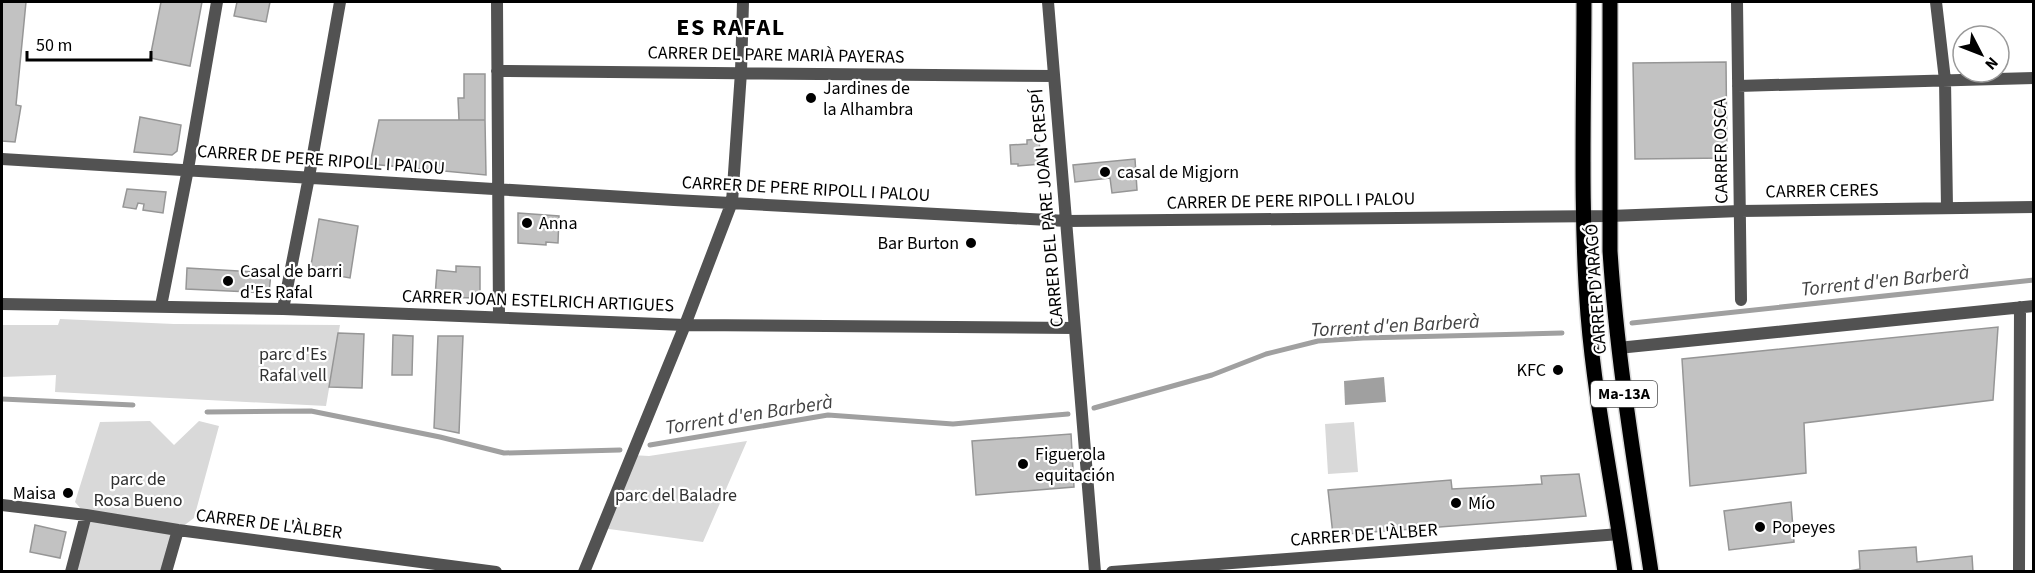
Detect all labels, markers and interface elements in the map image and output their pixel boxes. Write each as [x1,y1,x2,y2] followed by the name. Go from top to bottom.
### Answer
[676,10,786,45] district label: ES RAFAL
[27,24,152,62] scale bar
[1951,24,2011,84] north arrow
[36,33,72,58] text: 50 m
[647,40,905,70] street label: CARRER DEL PARE MARIÀ PAYERAS
[1980,52,2003,75] text: N
[823,76,913,122] place label: Jardines de la Alhambra
[1024,87,1070,328] street label: CARRER DEL PARE JOAN CRESPÍ
[804,91,818,105] marker: Jardines de la Alhambra
[1708,98,1734,204] street label: CARRER OSCA
[196,139,446,181] street label: CARRER DE PERE RIPOLL I PALOU
[1117,160,1239,185] place label: casal de Migjorn
[1098,165,1112,179] marker: casal de Migjorn
[681,170,931,208] street label: CARRER DE PERE RIPOLL I PALOU
[1765,178,1879,204] street label: CARRER CERES
[1167,186,1415,216] street label: CARRER DE PERE RIPOLL I PALOU
[539,211,578,236] place label: Anna
[520,216,534,230] marker: Anna
[1579,223,1613,355] street label: CARRER D'ARAGÓ
[877,231,959,256] place label: Bar Burton
[964,236,978,250] marker: Bar Burton
[1799,258,1971,304] water label: Torrent d'en Barberà
[240,259,342,305] place label: Casal de barri d'Es Rafal
[221,274,235,288] marker: Casal de barri d'Es Rafal
[401,284,675,318] street label: CARRER JOAN ESTELRICH ARTIGUES
[1310,308,1481,344] water label: Torrent d'en Barberà
[259,342,327,388] park label: parc d'Es Rafal vell
[1517,358,1546,383] place label: KFC
[1551,363,1565,377] marker: KFC
[1591,381,1657,407] road number: Ma-13A
[663,388,835,442] water label: Torrent d'en Barberà
[1035,442,1115,488] place label: Figuerola equitación
[1016,457,1030,471] marker: Figuerola equitación
[94,467,182,513] park label: parc de Rosa Bueno
[13,481,56,506] place label: Maisa
[615,483,737,508] park label: parc del Baladre
[61,486,75,500] marker: Maisa
[1468,491,1495,516] place label: Mío
[1449,496,1463,510] marker: Mío
[194,503,344,545] street label: CARRER DE L'ÀLBER
[1772,515,1835,540] place label: Popeyes
[1290,517,1438,553] street label: CARRER DE L'ÀLBER
[1753,520,1767,534] marker: Popeyes

